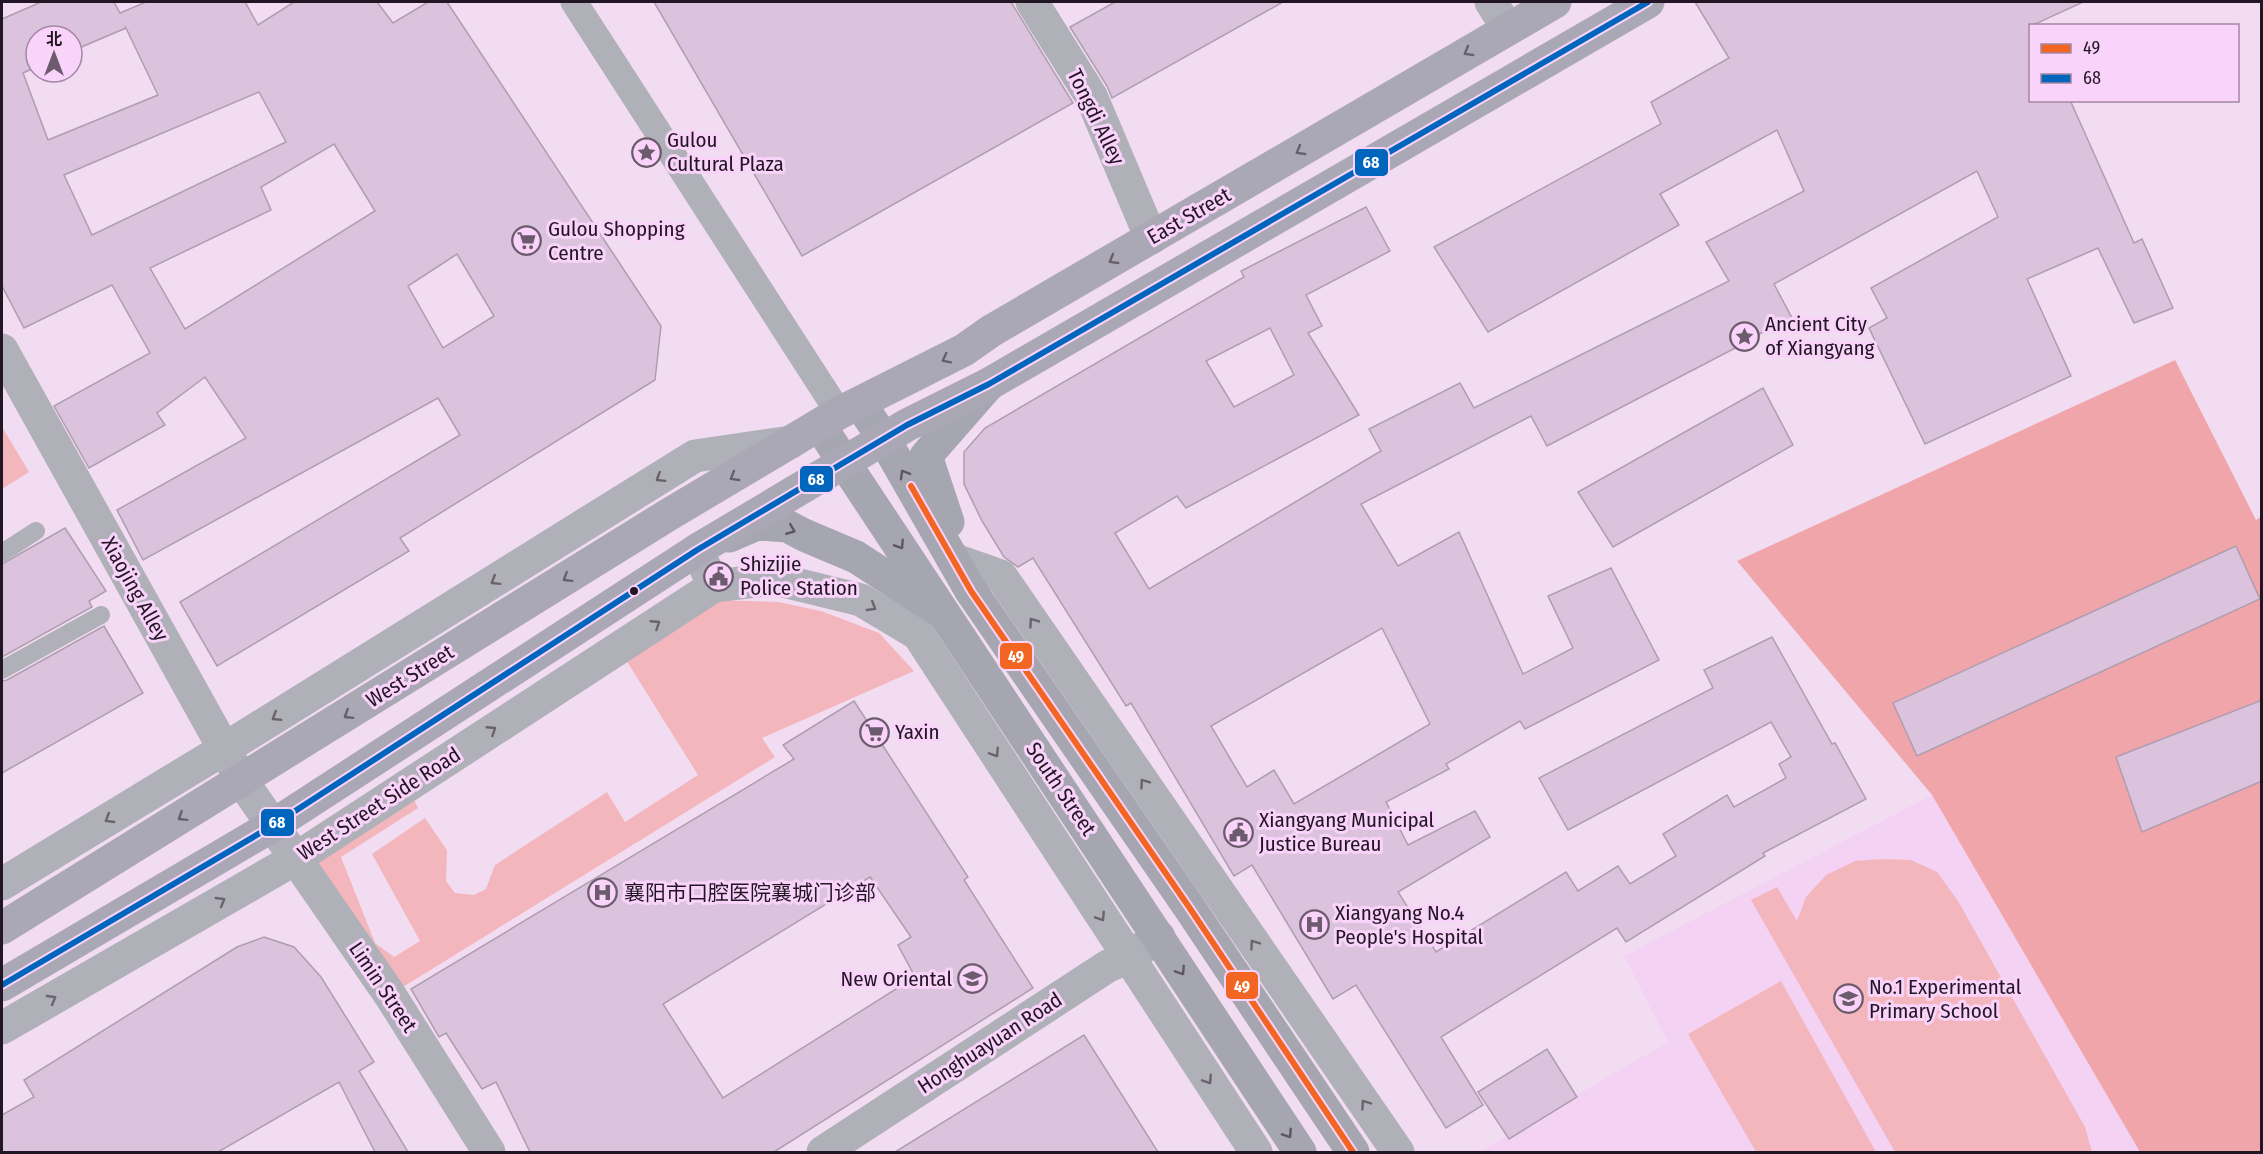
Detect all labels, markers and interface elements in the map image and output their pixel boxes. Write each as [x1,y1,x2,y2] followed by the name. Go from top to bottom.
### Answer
[24,24,84,84] north arrow
[2029,24,2239,102] legend
[46,30,62,49] text: 北
[2083,37,2100,59] text: 49
[1464,45,1474,57] one-way arrow
[1062,65,1131,170] street label: Tongdi Alley
[2083,67,2101,89] text: 68
[667,127,784,177] place label: Gulou Cultural Plaza
[630,136,662,168] place icon: Gulou Cultural Plaza
[1296,143,1306,155] one-way arrow
[1354,148,1389,177] line badge: 68
[1363,153,1380,172] text: 68
[1143,182,1236,250] street label: East Street
[548,216,685,266] place label: Gulou Shopping Centre
[511,225,543,257] supermarket icon: Gulou Shopping Centre
[1109,253,1120,264] one-way arrow
[1765,311,1875,361] place label: Ancient City of Xiangyang
[1728,320,1760,352] place icon: Ancient City of Xiangyang
[941,352,952,364] one-way arrow
[799,465,834,493] line badge: 68
[899,469,911,480] one-way arrow
[656,470,666,482] one-way arrow
[730,470,740,482] one-way arrow
[808,470,825,489] text: 68
[786,522,796,535] one-way arrow
[96,532,175,646] street label: Xiaojing Alley
[893,539,904,550] one-way arrow
[740,551,858,601] place label: Shizijie Police Station
[703,560,735,592] public building icon: Shizijie Police Station
[563,571,573,583] one-way arrow
[491,573,501,585] one-way arrow
[628,585,640,597] unlabelled marker
[866,600,876,611] one-way arrow
[1029,618,1040,629] one-way arrow
[650,619,660,631] one-way arrow
[361,639,459,713] street label: West Street
[999,642,1033,670] line badge: 49
[1008,647,1024,666] text: 49
[344,707,354,719] one-way arrow
[272,710,282,722] one-way arrow
[858,716,890,748] supermarket icon: Yaxin
[895,719,940,745] place label: Yaxin
[485,726,496,737] one-way arrow
[1020,737,1102,841] street label: South Street
[293,742,465,866] street label: West Street Side Road
[988,747,999,758] one-way arrow
[1139,779,1151,789] one-way arrow
[1259,807,1435,857] place label: Xiangyang Municipal Justice Bureau
[260,808,295,837] line badge: 68
[178,810,188,822] one-way arrow
[105,811,115,823] one-way arrow
[269,813,286,832] text: 68
[1222,816,1254,848] public building icon: Xiangyang Municipal Justice Bureau
[587,877,619,909] hospital icon: 襄阳市口腔医院襄城门诊部
[624,880,876,906] place label: 襄阳市口腔医院襄城门诊部
[215,897,225,909] one-way arrow
[1335,900,1483,950] place label: Xiangyang No.4 People's Hospital
[1298,909,1330,941] hospital icon: Xiangyang No.4 People's Hospital
[1094,910,1105,921] one-way arrow
[343,937,423,1037] street label: Limin Street
[1250,939,1261,950] one-way arrow
[957,963,989,995] school or university icon: New Oriental
[1174,964,1185,975] one-way arrow
[841,966,952,992] place label: New Oriental
[1225,971,1259,1000] line badge: 49
[1869,974,2022,1024] place label: No.1 Experimental Primary School
[1234,977,1250,996] text: 49
[1832,983,1864,1015] school or university icon: No.1 Experimental Primary School
[913,987,1067,1099] street label: Honghuayuan Road
[46,995,56,1006] one-way arrow
[1201,1073,1212,1084] one-way arrow
[1361,1100,1372,1111] one-way arrow
[1281,1127,1292,1138] one-way arrow

